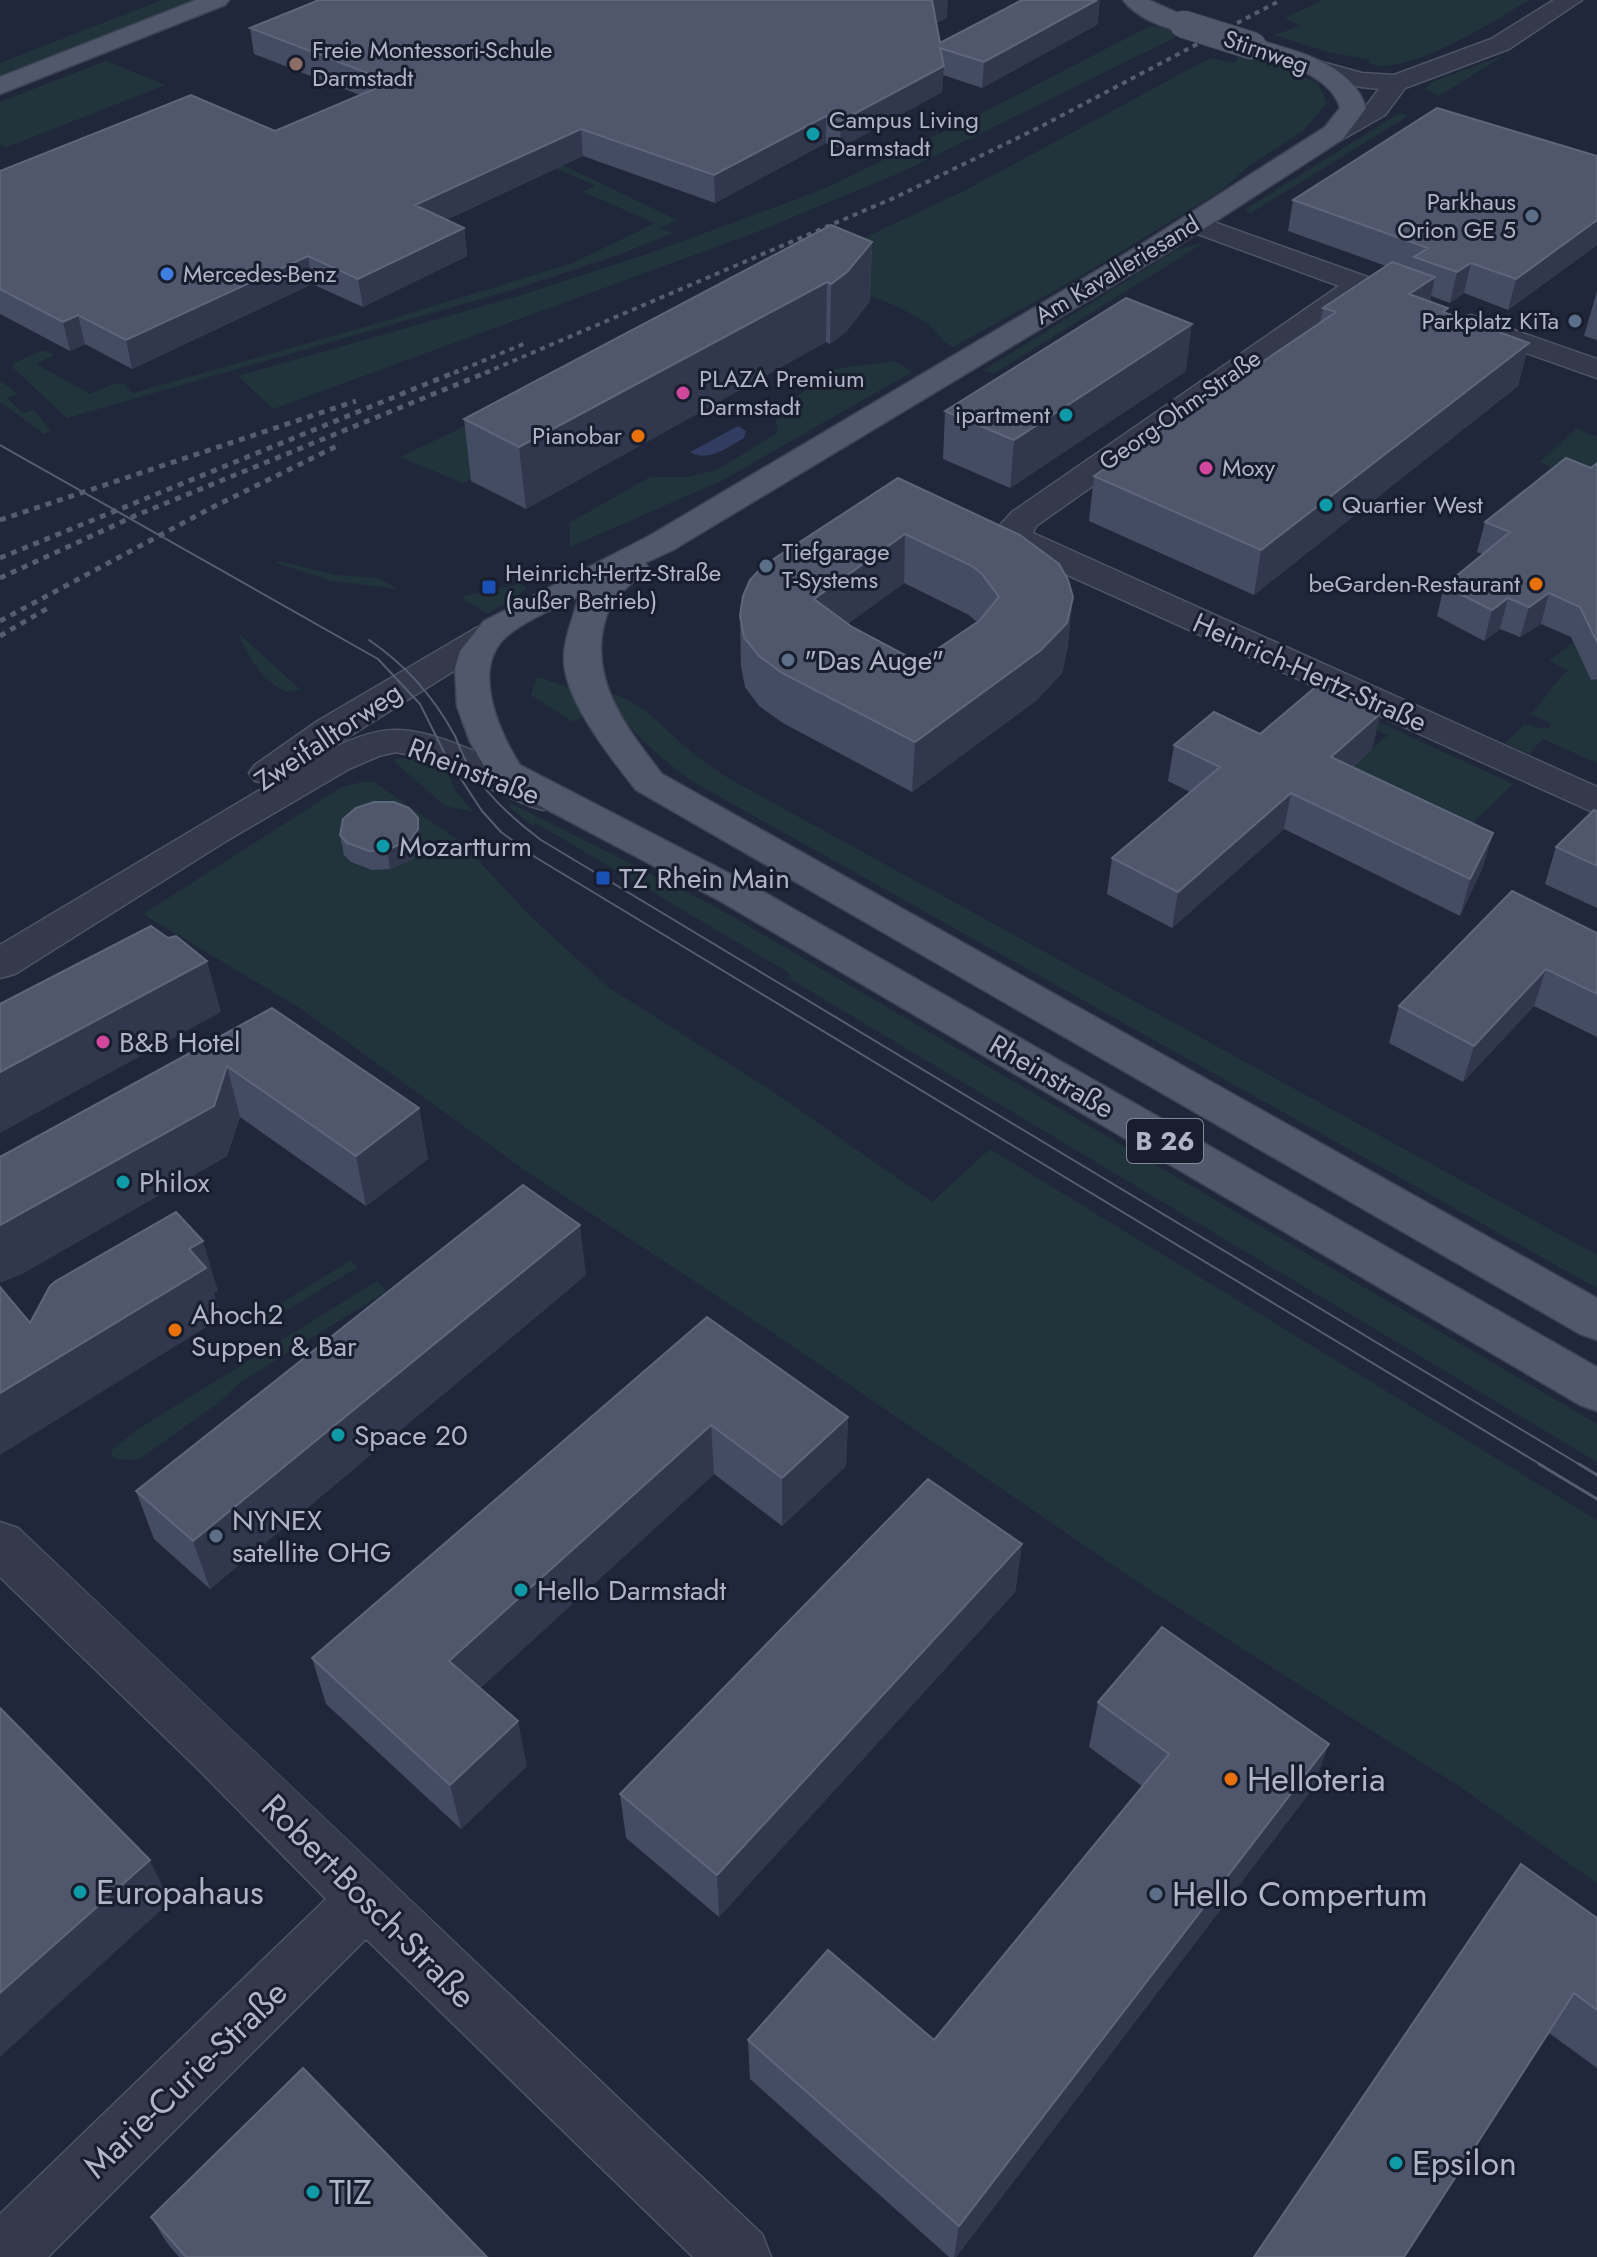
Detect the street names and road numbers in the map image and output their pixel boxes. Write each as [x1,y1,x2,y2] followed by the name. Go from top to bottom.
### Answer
[1219,21,1313,82] street label: Stirnweg
[1028,207,1206,333] street label: Am Kavalleriesand
[1092,341,1268,479] street label: Georg-Ohm-Straße
[1186,602,1433,742] street label: Heinrich-Hertz-Straße
[246,672,410,801] street label: Zweifalltorweg
[402,728,546,815] street label: Rheinstraße
[982,1024,1122,1129] street label: Rheinstraße
[1127,1119,1203,1163] road number: B 26
[250,1783,487,2020] street label: Robert-Bosch-Straße
[72,1969,298,2190] street label: Marie-Curie-Straße

